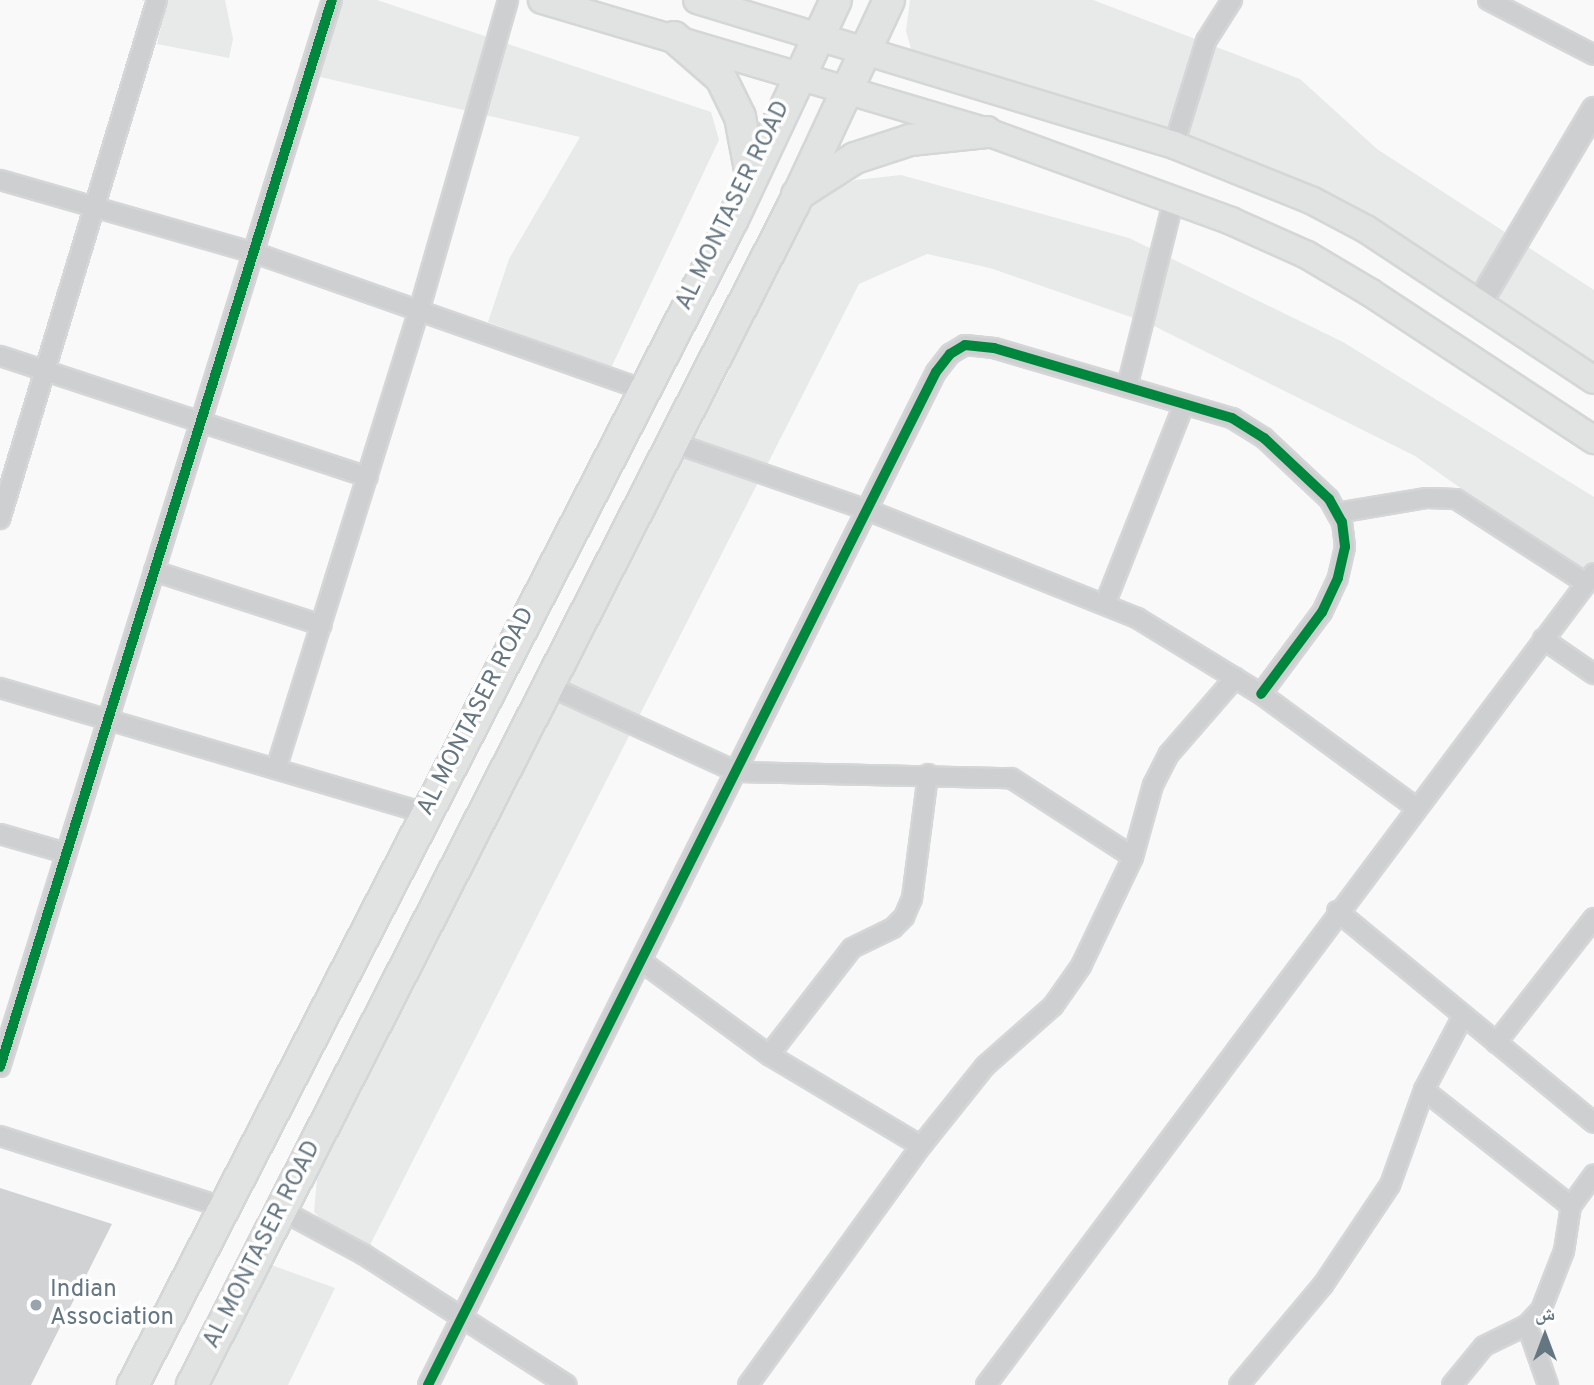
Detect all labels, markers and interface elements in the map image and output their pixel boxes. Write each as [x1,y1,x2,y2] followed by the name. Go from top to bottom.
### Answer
[671,96,797,316] street label: AL MONTASER ROAD
[412,603,542,821] street label: AL MONTASER ROAD
[198,1136,328,1354] street label: AL MONTASER ROAD
[50,1277,174,1333] place label: Indian Association
[28,1297,44,1313] marker: Indian Association
[1510,1301,1580,1371] north arrow
[1535,1303,1555,1327] text: ش

